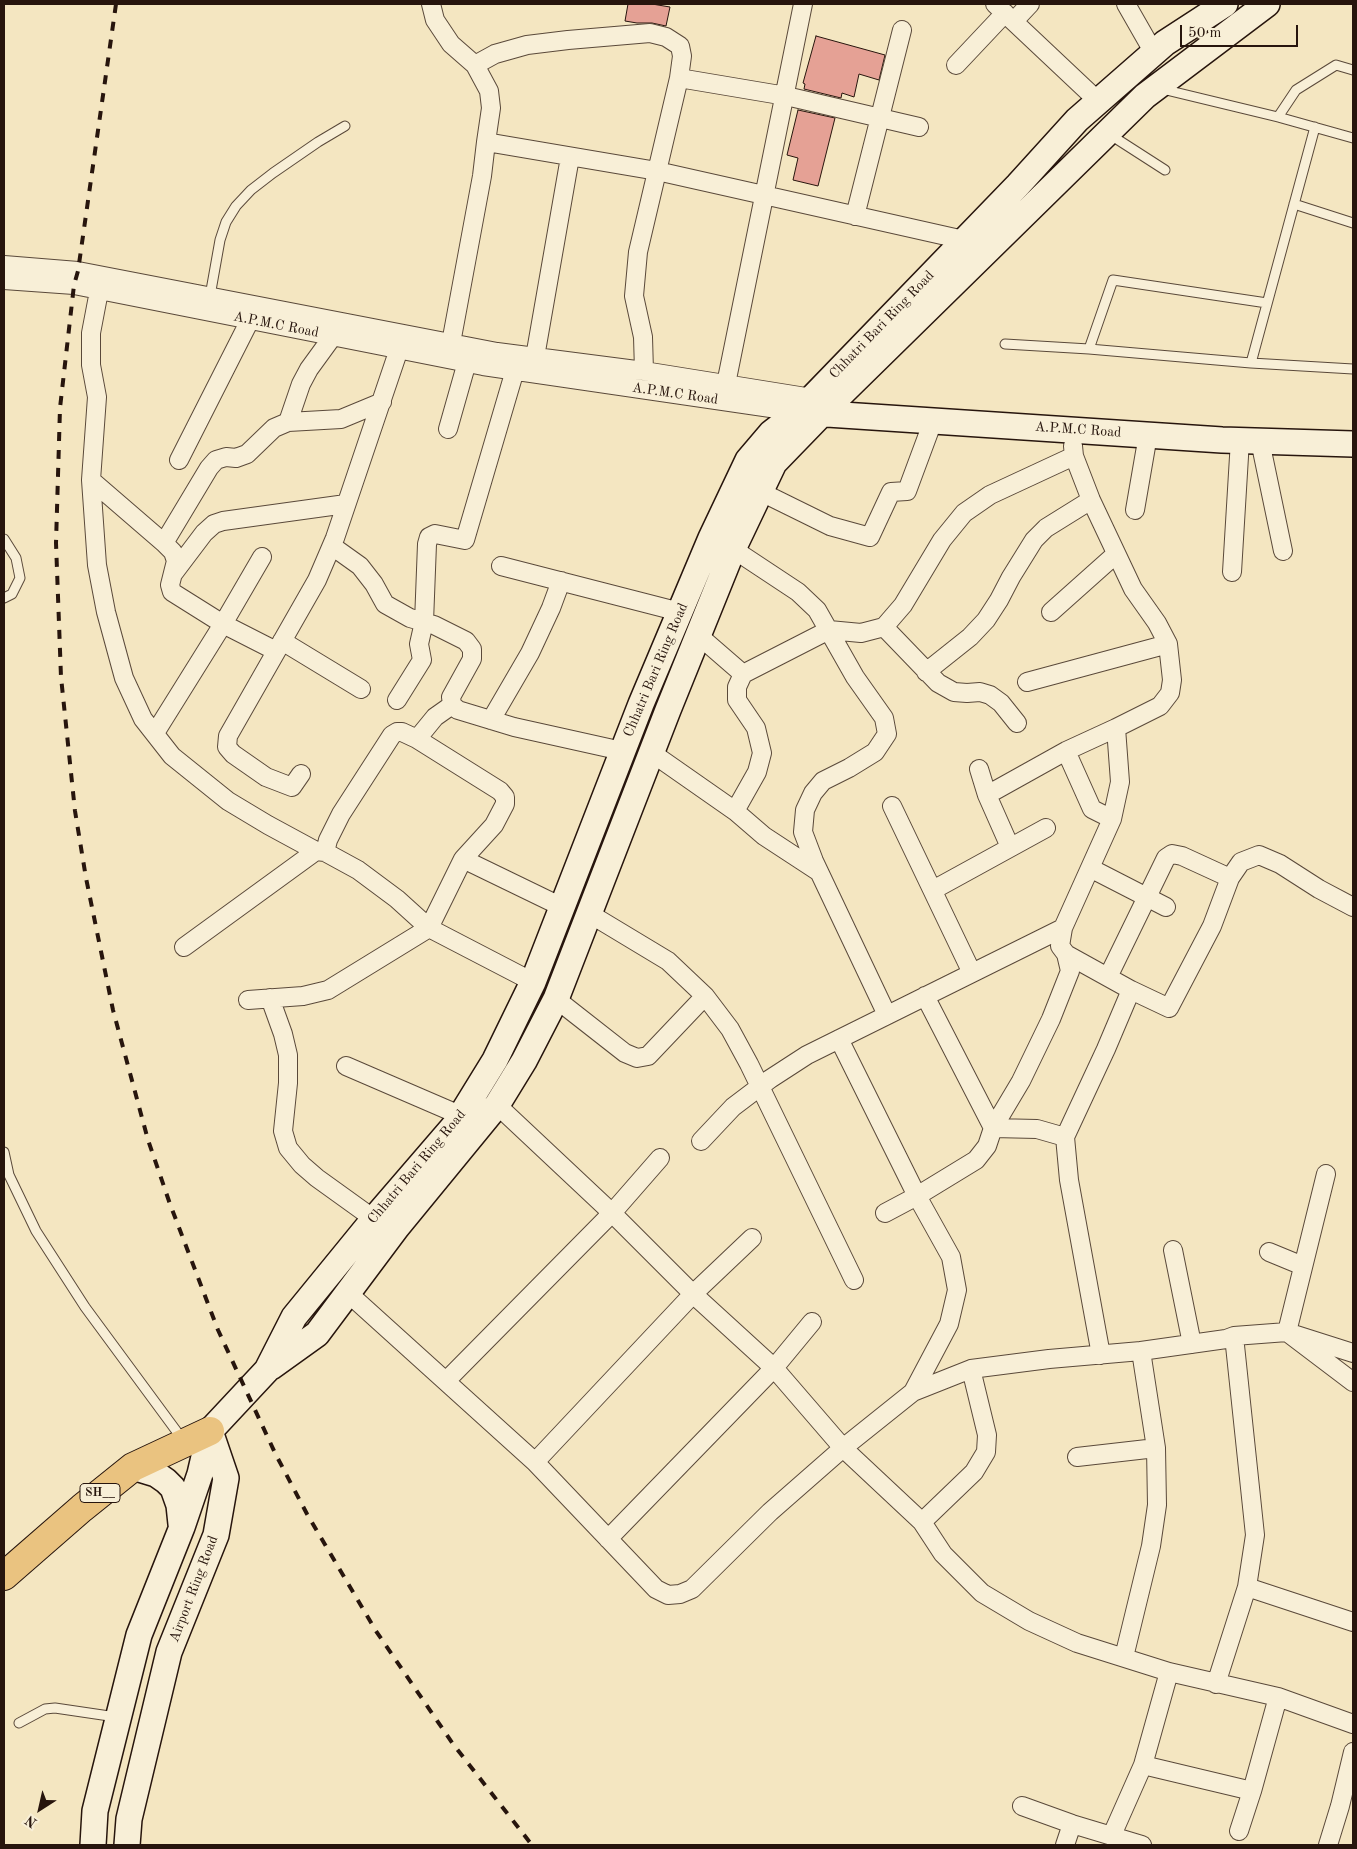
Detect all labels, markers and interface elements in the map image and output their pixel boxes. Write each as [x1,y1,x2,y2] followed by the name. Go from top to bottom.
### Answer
[1182,15,1300,47] scale bar
[1188,26,1222,41] text: 50 m
[826,267,938,383] street label: Chhatri Bari Ring Road
[232,308,320,342] street label: A.P.M.C Road
[631,380,719,408] street label: A.P.M.C Road
[1034,419,1122,441] street label: A.P.M.C Road
[620,600,692,740] street label: Chhatri Bari Ring Road
[364,1106,470,1228] street label: Chhatri Bari Ring Road
[80,1484,120,1502] road number: SH__
[166,1533,222,1645] street label: Airport Ring Road
[15,1784,65,1834] north arrow
[23,1812,40,1830] text: N

